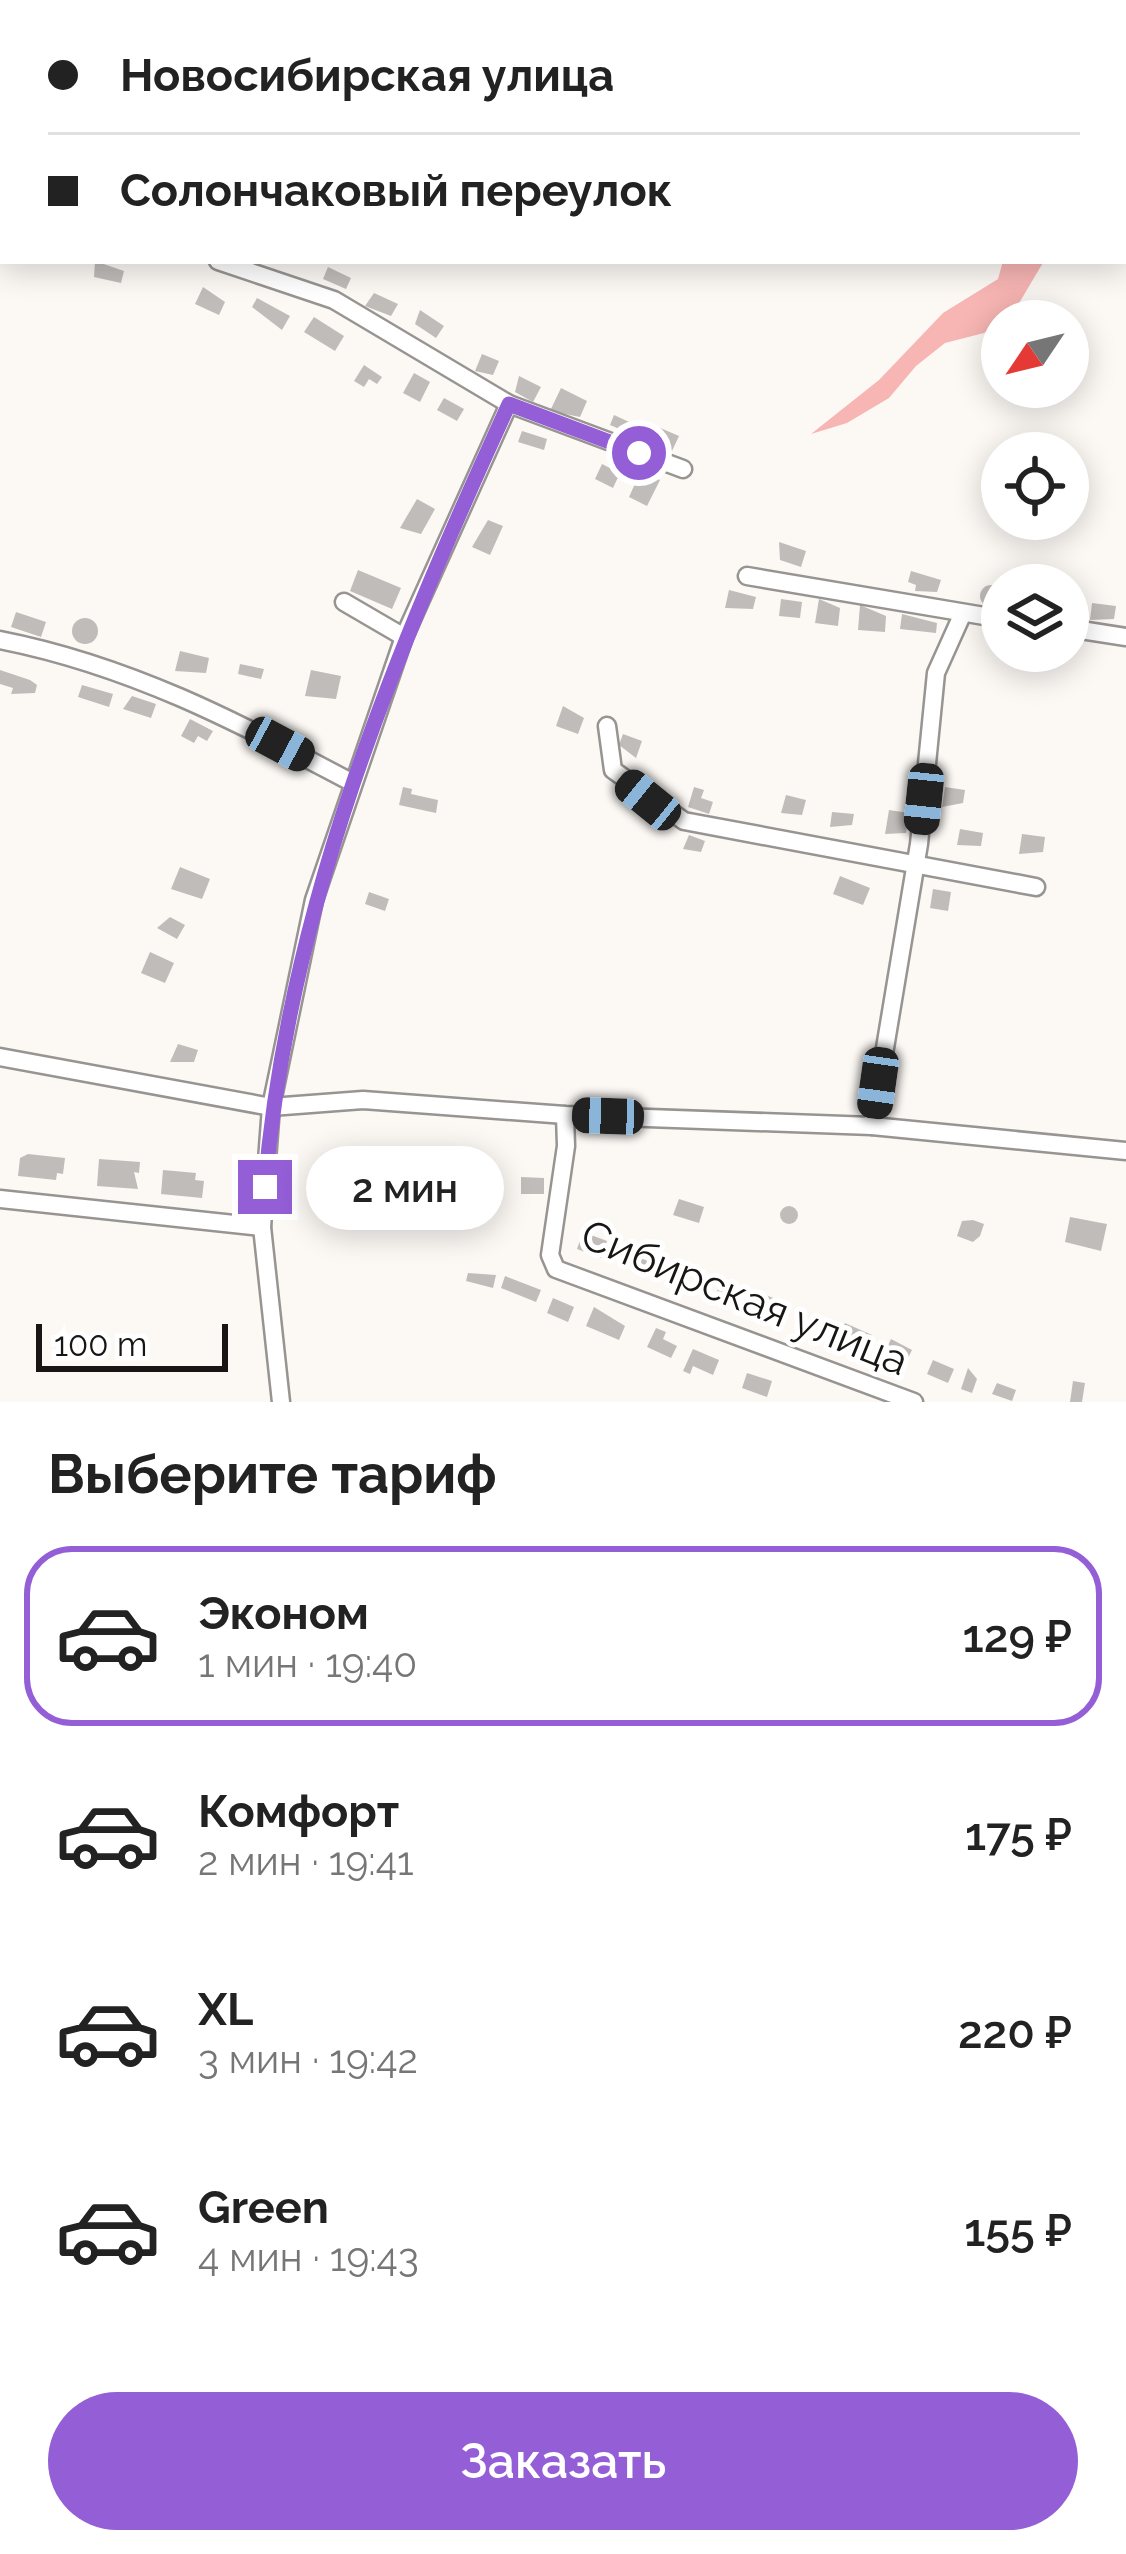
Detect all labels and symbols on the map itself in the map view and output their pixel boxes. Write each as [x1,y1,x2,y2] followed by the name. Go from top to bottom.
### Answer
[981,300,1089,408] north arrow
[612,426,666,480] route start
[240,711,320,777] car
[902,761,946,837] car
[609,763,687,837] car
[855,1045,901,1121] car
[571,1097,645,1135] car
[307,1145,505,1229] callout: 2 мин
[238,1160,292,1214] route end
[574,1210,915,1385] street label: Сибирская улица
[36,1318,228,1371] scale bar

